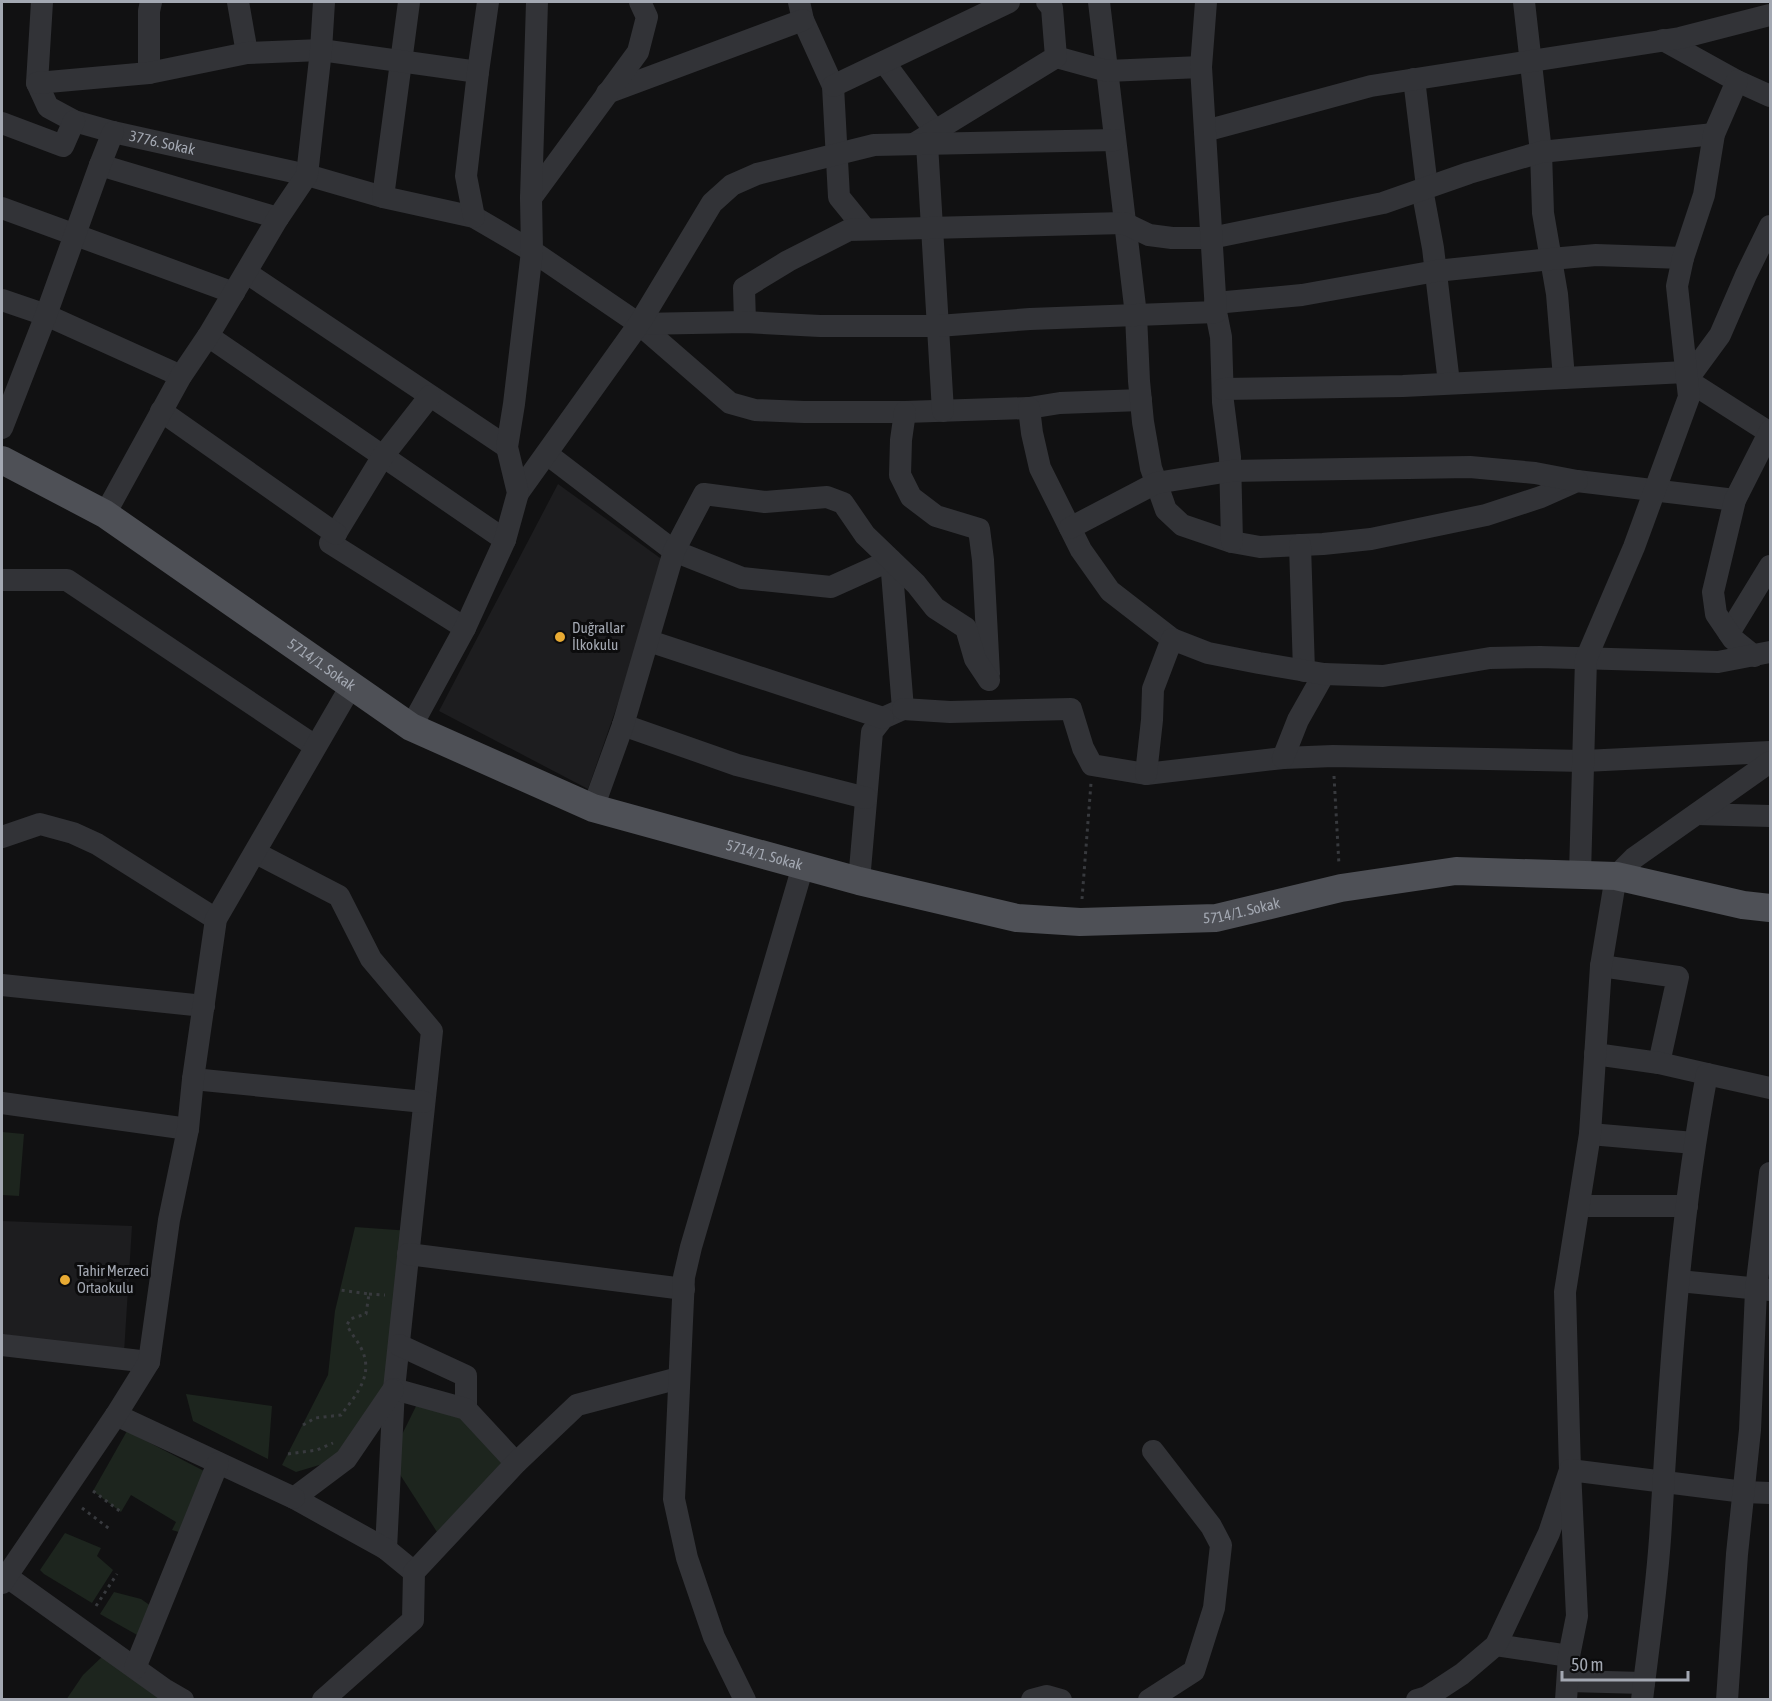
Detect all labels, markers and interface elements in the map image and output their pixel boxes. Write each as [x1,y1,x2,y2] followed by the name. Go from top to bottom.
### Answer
[128,127,197,158] street label: 3776. Sokak
[572,619,625,653] place label: Duğrallar İlkokulu
[553,630,567,644] marker: Duğrallar İlkokulu
[285,635,359,694] street label: 5714/1. Sokak
[724,836,805,873] street label: 5714/1. Sokak
[1203,894,1282,926] street label: 5714/1. Sokak
[77,1262,149,1296] place label: Tahir Merzeci Ortaokulu
[58,1273,72,1287] marker: Tahir Merzeci Ortaokulu
[1562,1644,1688,1682] scale bar
[1571,1654,1603,1675] text: 50 m

